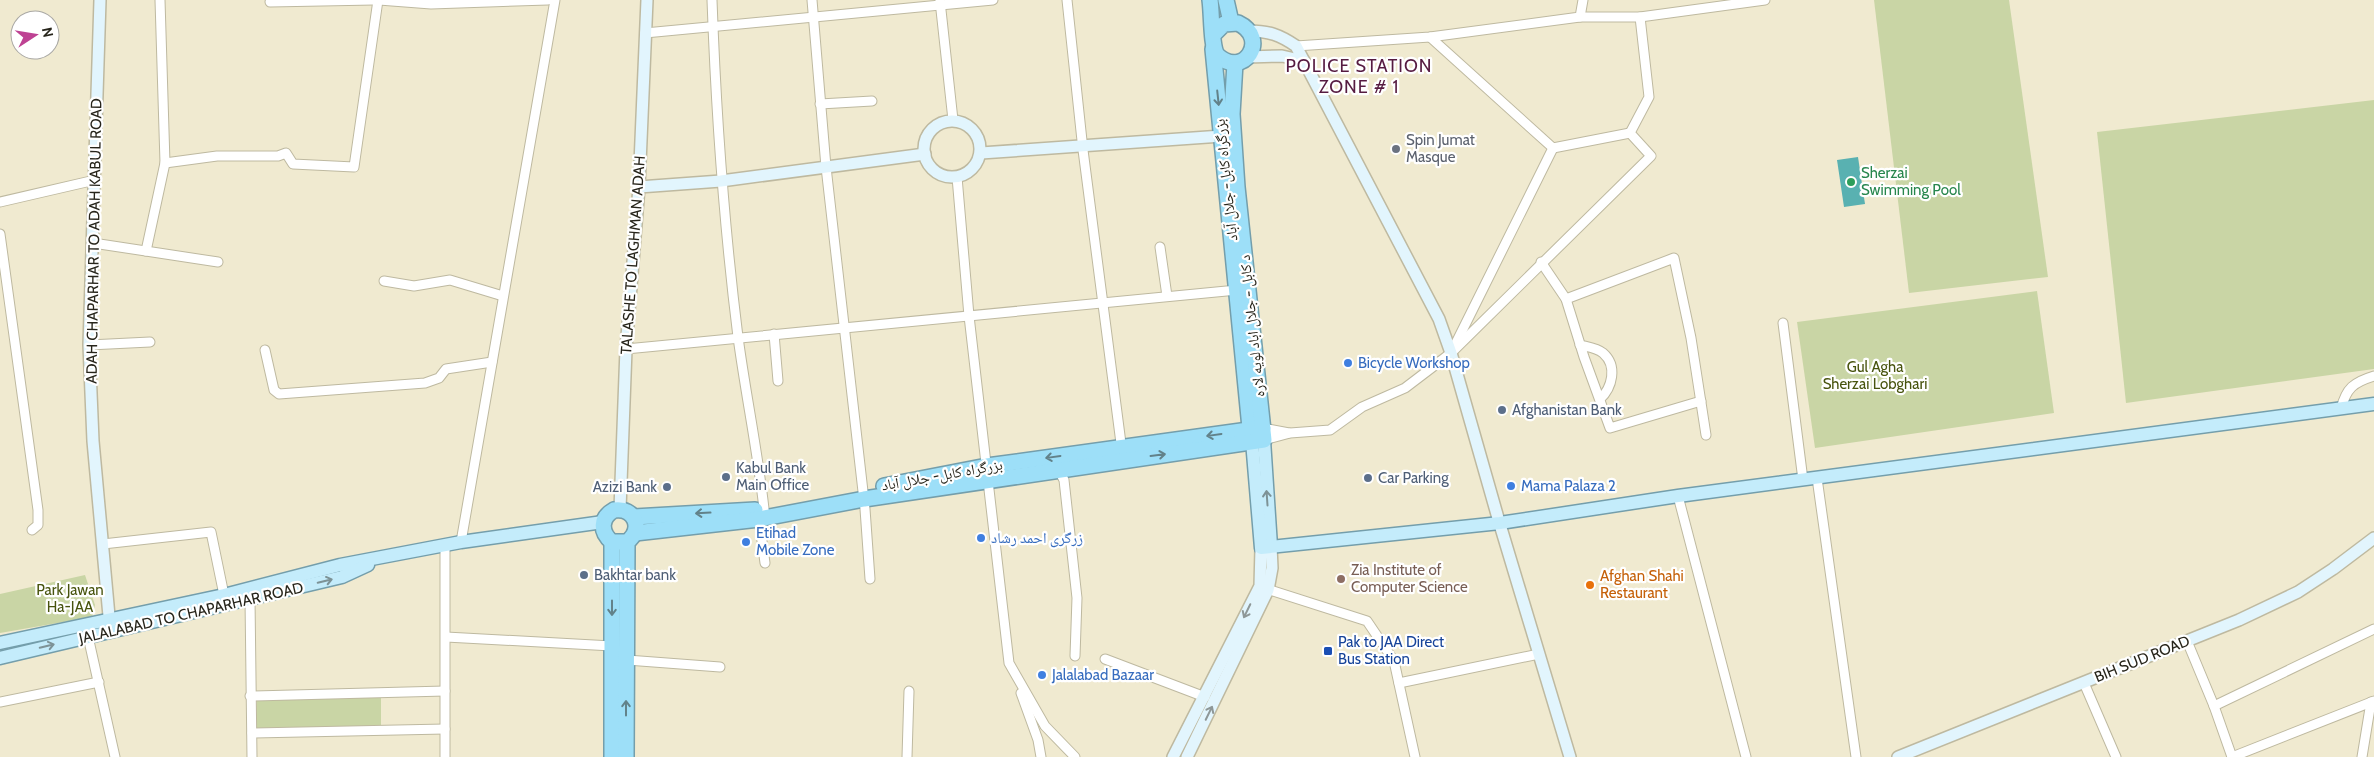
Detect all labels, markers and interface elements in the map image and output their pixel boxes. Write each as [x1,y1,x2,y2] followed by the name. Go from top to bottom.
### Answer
[10,10,60,60] north arrow
[38,26,58,39] text: N
[1286,55,1432,98] district label: POLICE STATION ZONE # 1
[1213,89,1223,105] one-way arrow
[83,98,105,384] street label: ADAH CHAPARHAR TO ADAH KABUL ROAD
[1211,118,1242,242] street label: بزرگراه کابل- جلال آباد
[1406,131,1475,166] place label: Spin Jumat Masque
[1390,143,1402,155] marker: Spin Jumat Masque
[617,155,649,355] street label: TALASHE TO LAGHMAN ADAH
[1861,164,1961,199] place label: Sherzai Swimming Pool
[1845,176,1857,188] marker: Sherzai Swimming Pool
[1236,254,1269,398] street label: د کابل - جلال اباد لویه لاره
[1358,354,1470,372] place label: Bicycle Workshop
[1342,357,1354,369] marker: Bicycle Workshop
[1823,358,1927,393] park label: Gul Agha Sherzai Lobghari
[1512,401,1622,419] place label: Afghanistan Bank
[1496,404,1508,416] marker: Afghanistan Bank
[1207,430,1223,440] one-way arrow
[1149,450,1165,460] one-way arrow
[1046,452,1062,462] one-way arrow
[880,455,1004,496] street label: بزرگراه کابل- جلال آباد
[736,459,810,494] place label: Kabul Bank Main Office
[1378,469,1449,487] place label: Car Parking
[720,471,732,483] marker: Kabul Bank Main Office
[1362,472,1374,484] marker: Car Parking
[1521,477,1616,495] place label: Mama Palaza 2
[593,478,657,496] place label: Azizi Bank
[1505,480,1517,492] marker: Mama Palaza 2
[661,481,673,493] marker: Azizi Bank
[1262,490,1272,506] one-way arrow
[696,508,712,517] one-way arrow
[756,524,835,559] place label: Etihad Mobile Zone
[991,529,1083,548] place label: زرگری احمد رشاد
[975,532,987,544] marker: زرگری احمد رشاد
[740,536,752,548] marker: Etihad Mobile Zone
[1351,561,1468,596] place label: Zia Institute of Computer Science
[594,566,676,584] place label: Bakhtar bank
[1600,567,1684,602] place label: Afghan Shahi Restaurant
[578,569,590,581] marker: Bakhtar bank
[1335,573,1347,585] marker: Zia Institute of Computer Science
[316,576,332,585] one-way arrow
[76,578,305,648] street label: JALALABAD TO CHAPARHAR ROAD
[1584,579,1596,591] marker: Afghan Shahi Restaurant
[36,581,104,616] park label: Park Jawan Ha-JAA
[607,600,617,616] one-way arrow
[1242,603,1252,618] one-way arrow
[2092,632,2192,686] street label: BIH SUD ROAD
[1338,633,1444,668] place label: Pak to JAA Direct Bus Station
[39,641,55,650] one-way arrow
[1322,645,1334,657] marker: Pak to JAA Direct Bus Station
[1051,666,1154,684] place label: Jalalabad Bazaar
[1036,669,1048,681] marker: Jalalabad Bazaar
[621,701,631,717] one-way arrow
[1204,706,1214,721] one-way arrow

